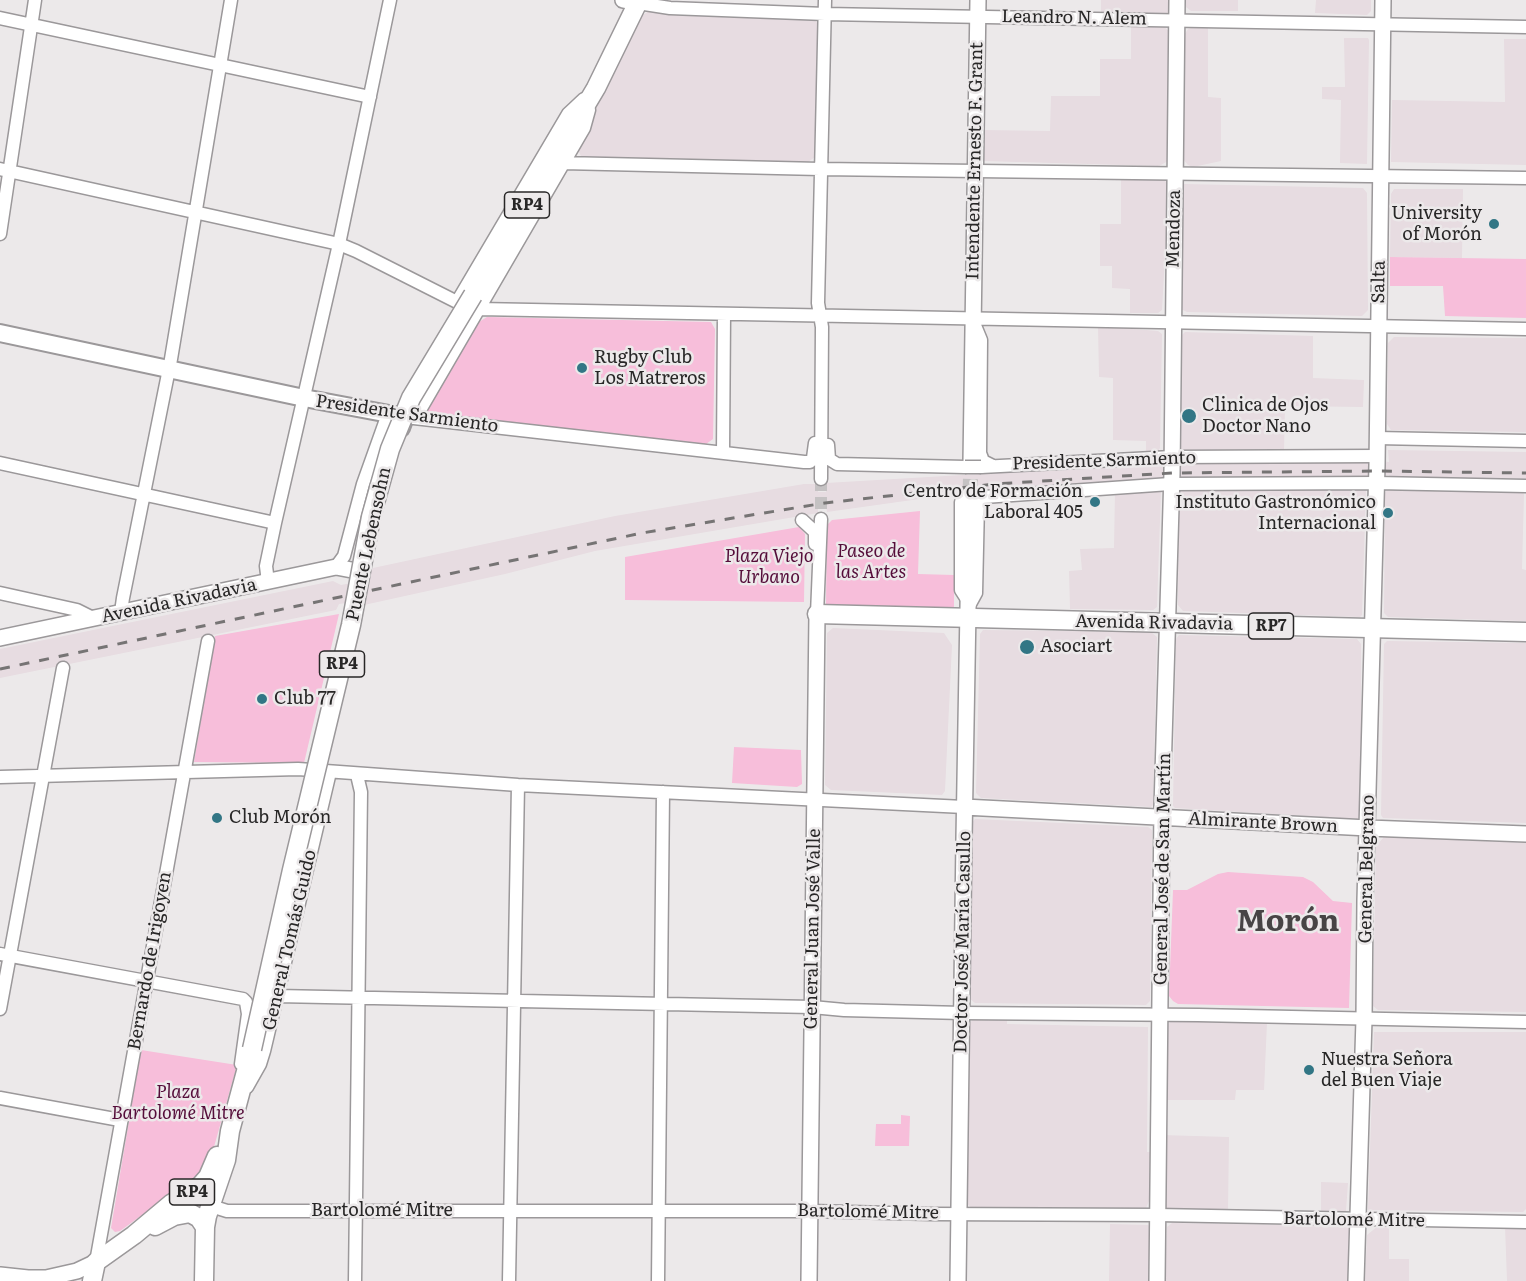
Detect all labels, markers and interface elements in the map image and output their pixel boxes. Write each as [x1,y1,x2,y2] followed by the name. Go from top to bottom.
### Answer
[1001,6,1147,30] street label: Leandro N. Alem
[962,42,988,280] street label: Intendente Ernesto F. Grant
[1163,190,1185,268] street label: Mendoza
[504,192,550,218] road number: RP4
[1391,203,1482,246] place label: University of Morón
[1487,217,1501,231] marker: University of Morón
[1368,260,1390,304] street label: Salta
[594,347,705,389] place label: Rugby Club Los Matreros
[575,361,589,375] marker: Rugby Club Los Matreros
[314,390,500,438] street label: Presidente Sarmiento
[1202,395,1328,438] place label: Clinica de Ojos Doctor Nano
[1180,407,1198,425] marker: Clinica de Ojos Doctor Nano
[1012,447,1196,475] street label: Presidente Sarmiento
[342,465,396,623] street label: Puente Lebensohn
[903,481,1083,524] place label: Centro de Formación Laboral 405
[1175,492,1376,534] place label: Instituto Gastronómico Internacional
[1088,495,1102,509] marker: Centro de Formación Laboral 405
[1381,506,1395,520] marker: Instituto Gastronómico Internacional
[836,541,906,584] park label: Paseo de las Artes
[724,546,814,588] park label: Plaza Viejo Urbano
[99,574,259,628] street label: Avenida Rivadavia
[1075,611,1233,635] street label: Avenida Rivadavia
[1248,613,1294,639] road number: RP7
[1040,636,1112,658] place label: Asociart
[1018,638,1036,656] marker: Asociart
[320,651,364,677] road number: RP4
[274,688,336,710] place label: Club 77
[255,692,269,706] marker: Club 77
[1150,753,1176,985] street label: General José de San Martín
[1355,794,1379,944] street label: General Belgrano
[229,807,331,829] place label: Club Morón
[1187,808,1339,838] street label: Almirante Brown
[210,811,224,825] marker: Club Morón
[800,828,826,1030] street label: General Juan José Valle
[950,831,976,1053] street label: Doctor José María Casullo
[259,847,321,1033] street label: General Tomás Guido
[124,870,176,1052] street label: Bernardo de Irigoyen
[1237,904,1339,940] district label: Morón
[1321,1049,1453,1092] place label: Nuestra Señora del Buen Viaje
[1302,1063,1316,1077] marker: Nuestra Señora del Buen Viaje
[111,1082,245,1124] park label: Plaza Bartolomé Mitre
[170,1179,214,1205] road number: RP4
[311,1200,453,1222] street label: Bartolomé Mitre
[797,1200,939,1224] street label: Bartolomé Mitre
[1283,1208,1425,1232] street label: Bartolomé Mitre

